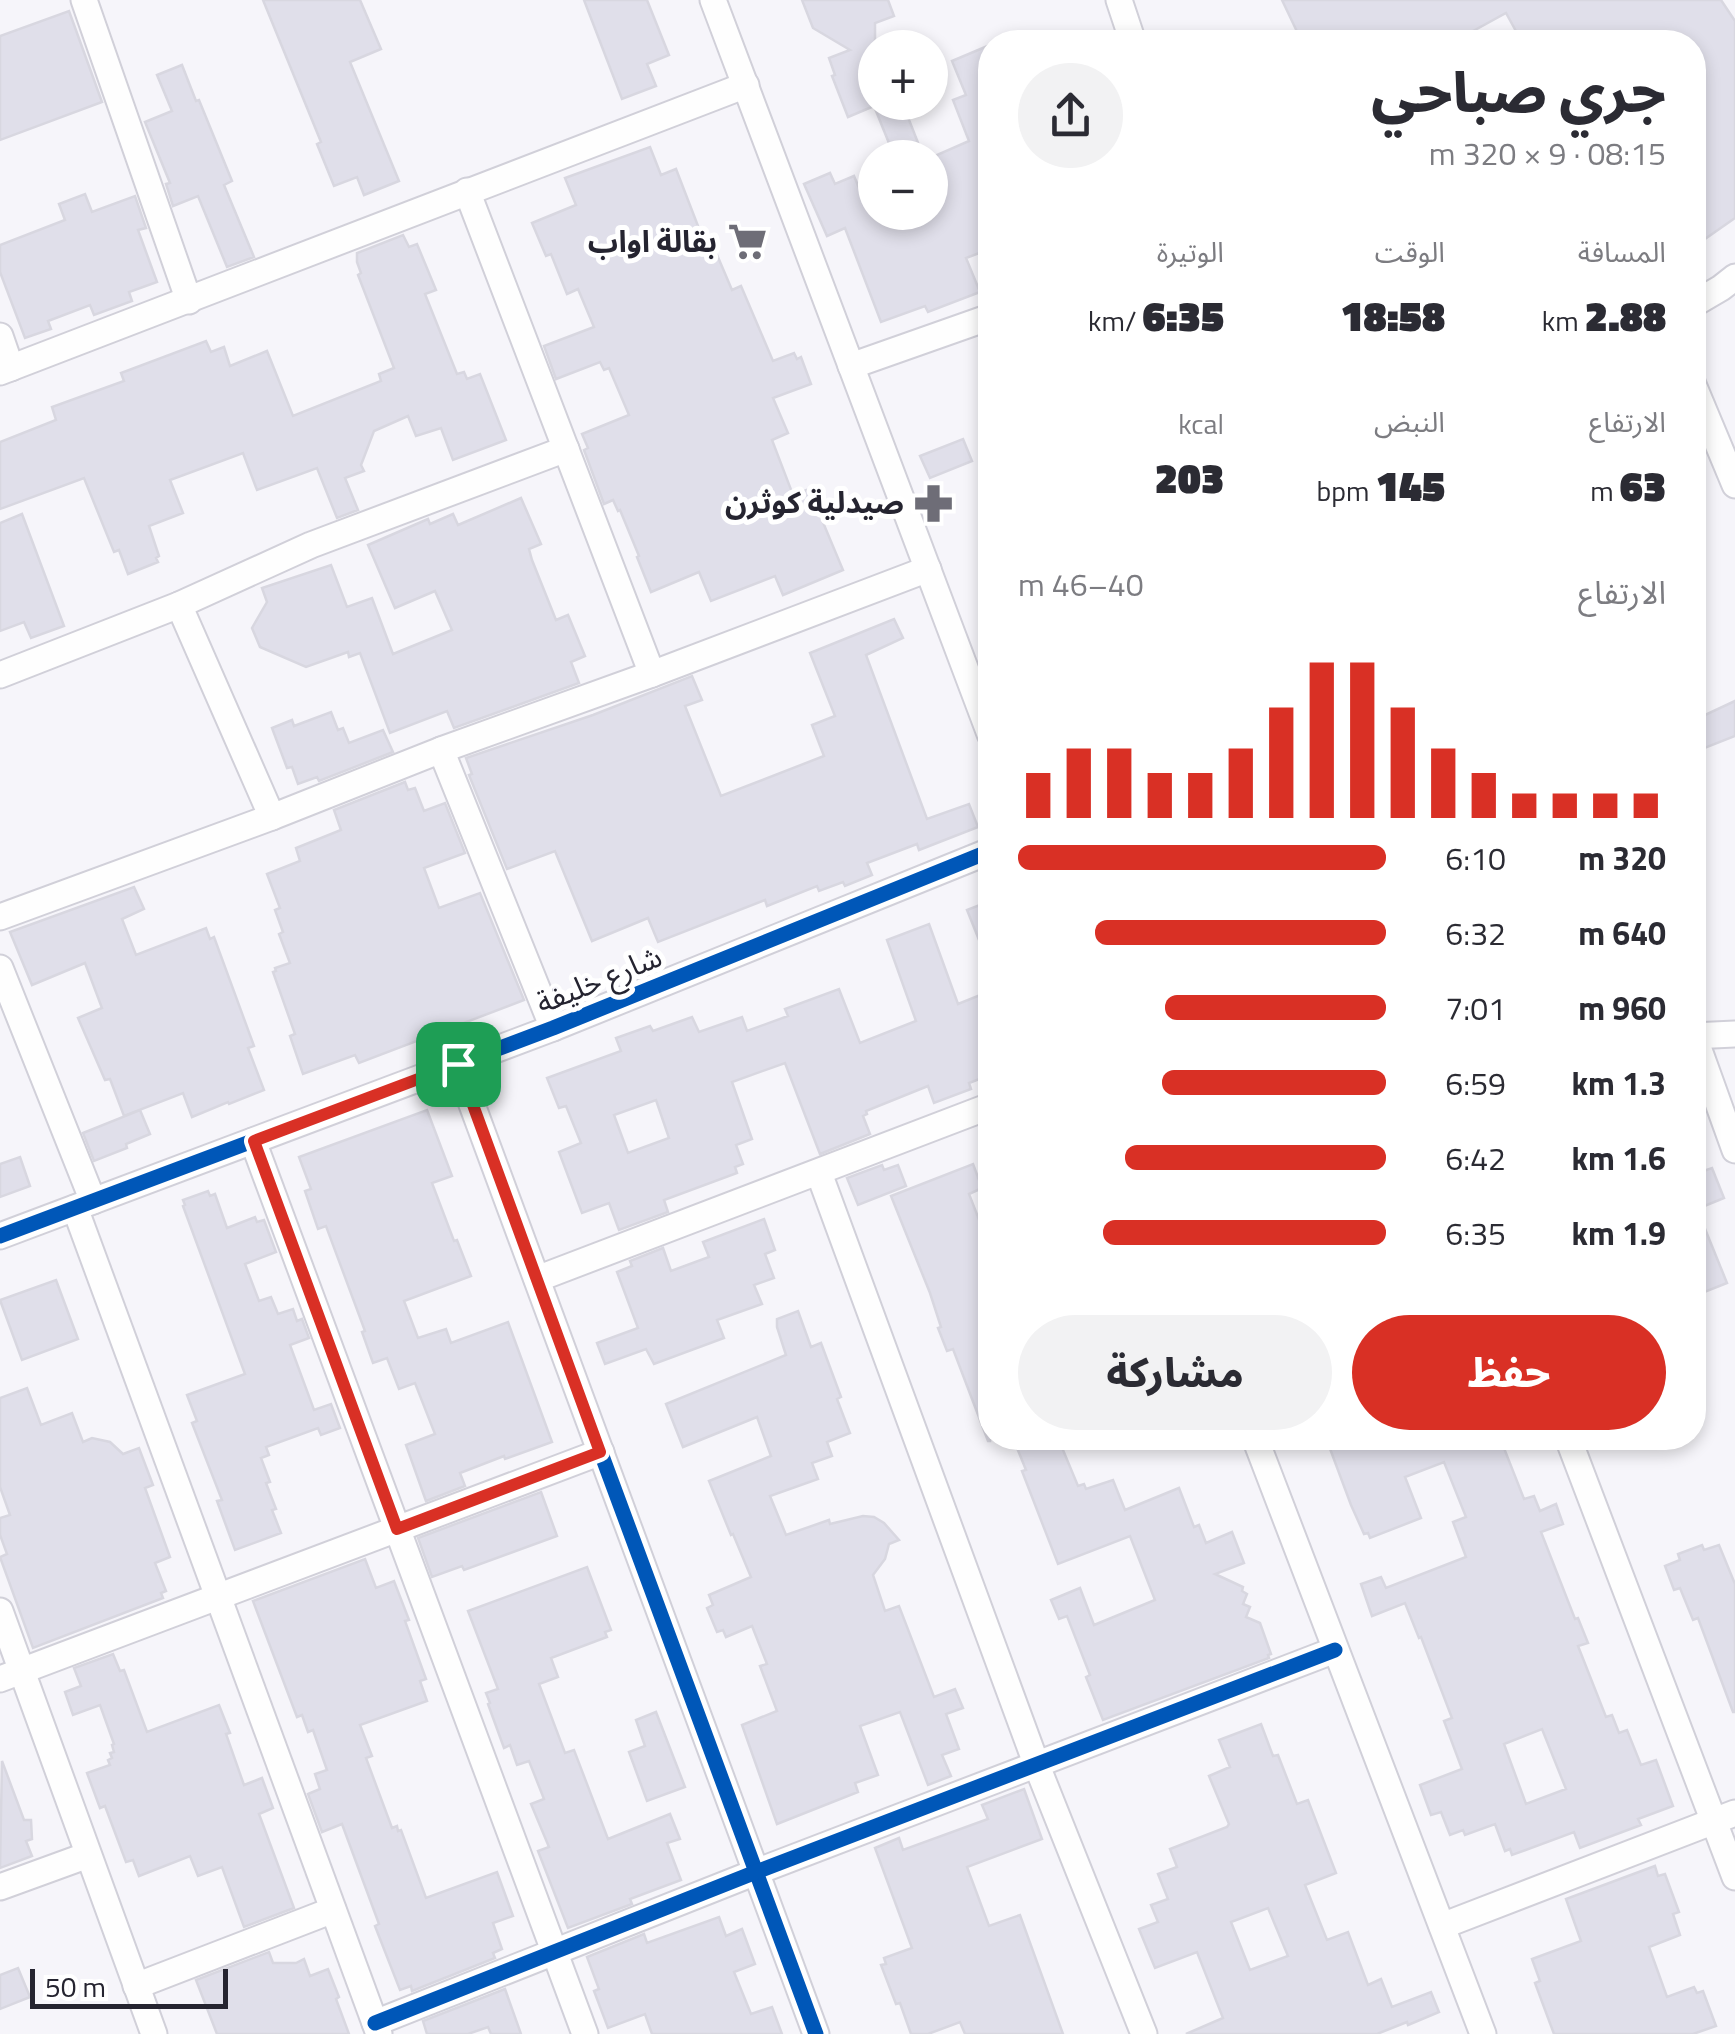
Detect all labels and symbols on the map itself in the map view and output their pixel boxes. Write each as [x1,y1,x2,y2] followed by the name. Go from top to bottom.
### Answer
[588,218,717,264] place label: بقالة اواب
[726,221,768,263] supermarket icon: بقالة اواب
[725,479,904,525] place label: صيدلية كوثرن
[913,482,955,524] pharmacy icon: صيدلية كوثرن
[529,933,669,1025] street label: شارع خليفة
[416,1022,501,1107] pin
[30,1964,228,2008] scale bar

